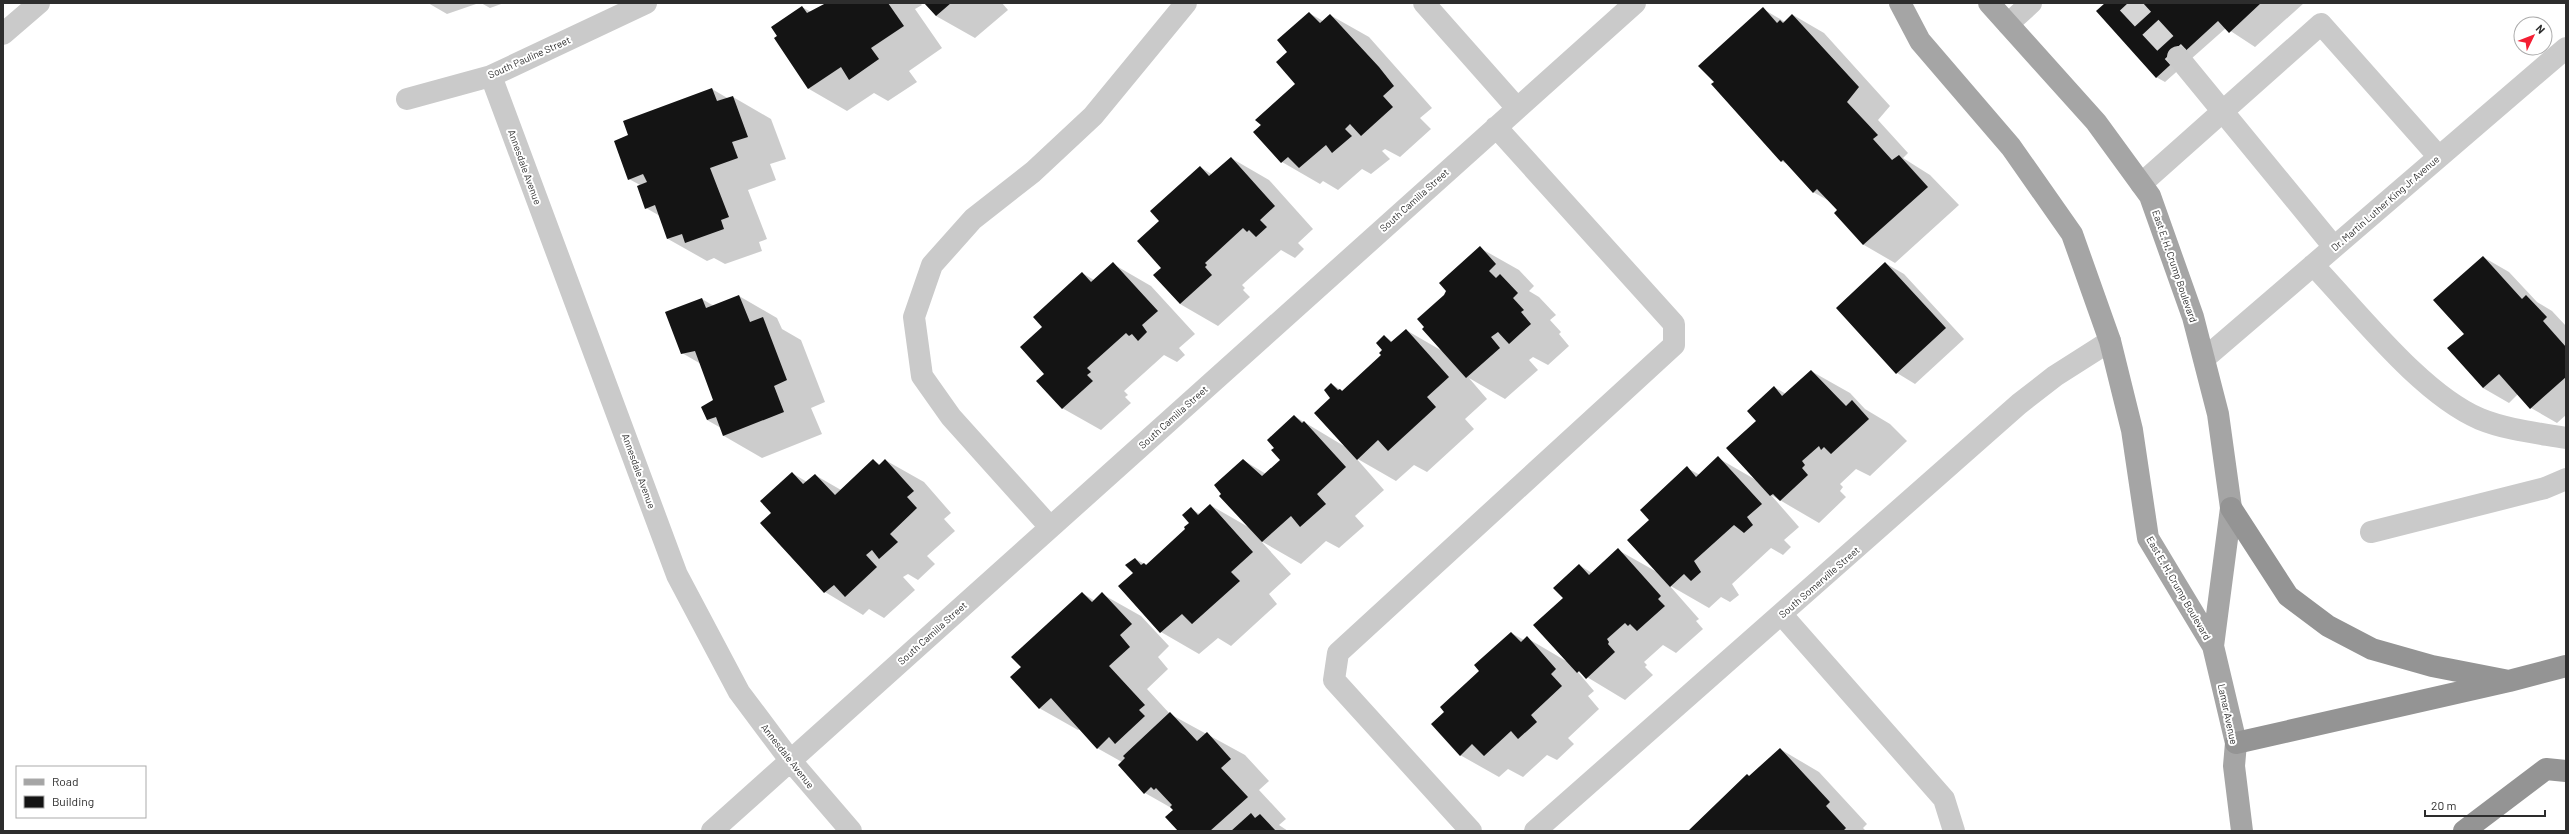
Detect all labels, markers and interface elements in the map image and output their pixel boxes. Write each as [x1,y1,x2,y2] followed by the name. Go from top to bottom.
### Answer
[2513,16,2553,56] north arrow
[2533,22,2548,36] text: N
[486,33,572,81] street label: South Pauline Street
[506,128,544,206] street label: Annesdale Avenue
[2328,153,2442,253] street label: Dr. Martin Luther King Jr Avenue
[1377,166,1451,234] street label: South Camilla Street
[2150,208,2200,324] street label: East E. H. Crump Boulevard
[1136,383,1210,451] street label: South Camilla Street
[620,432,658,510] street label: Annesdale Avenue
[2144,534,2214,642] street label: East E. H. Crump Boulevard
[1776,543,1862,620] street label: South Somerville Street
[895,599,969,667] street label: South Camilla Street
[2216,683,2240,745] street label: Lamar Avenue
[759,721,817,791] street label: Annesdale Avenue
[16,766,146,818] legend
[52,774,79,788] text: Road
[2425,792,2545,818] scale bar
[52,794,94,808] text: Building
[2431,798,2457,812] text: 20 m

